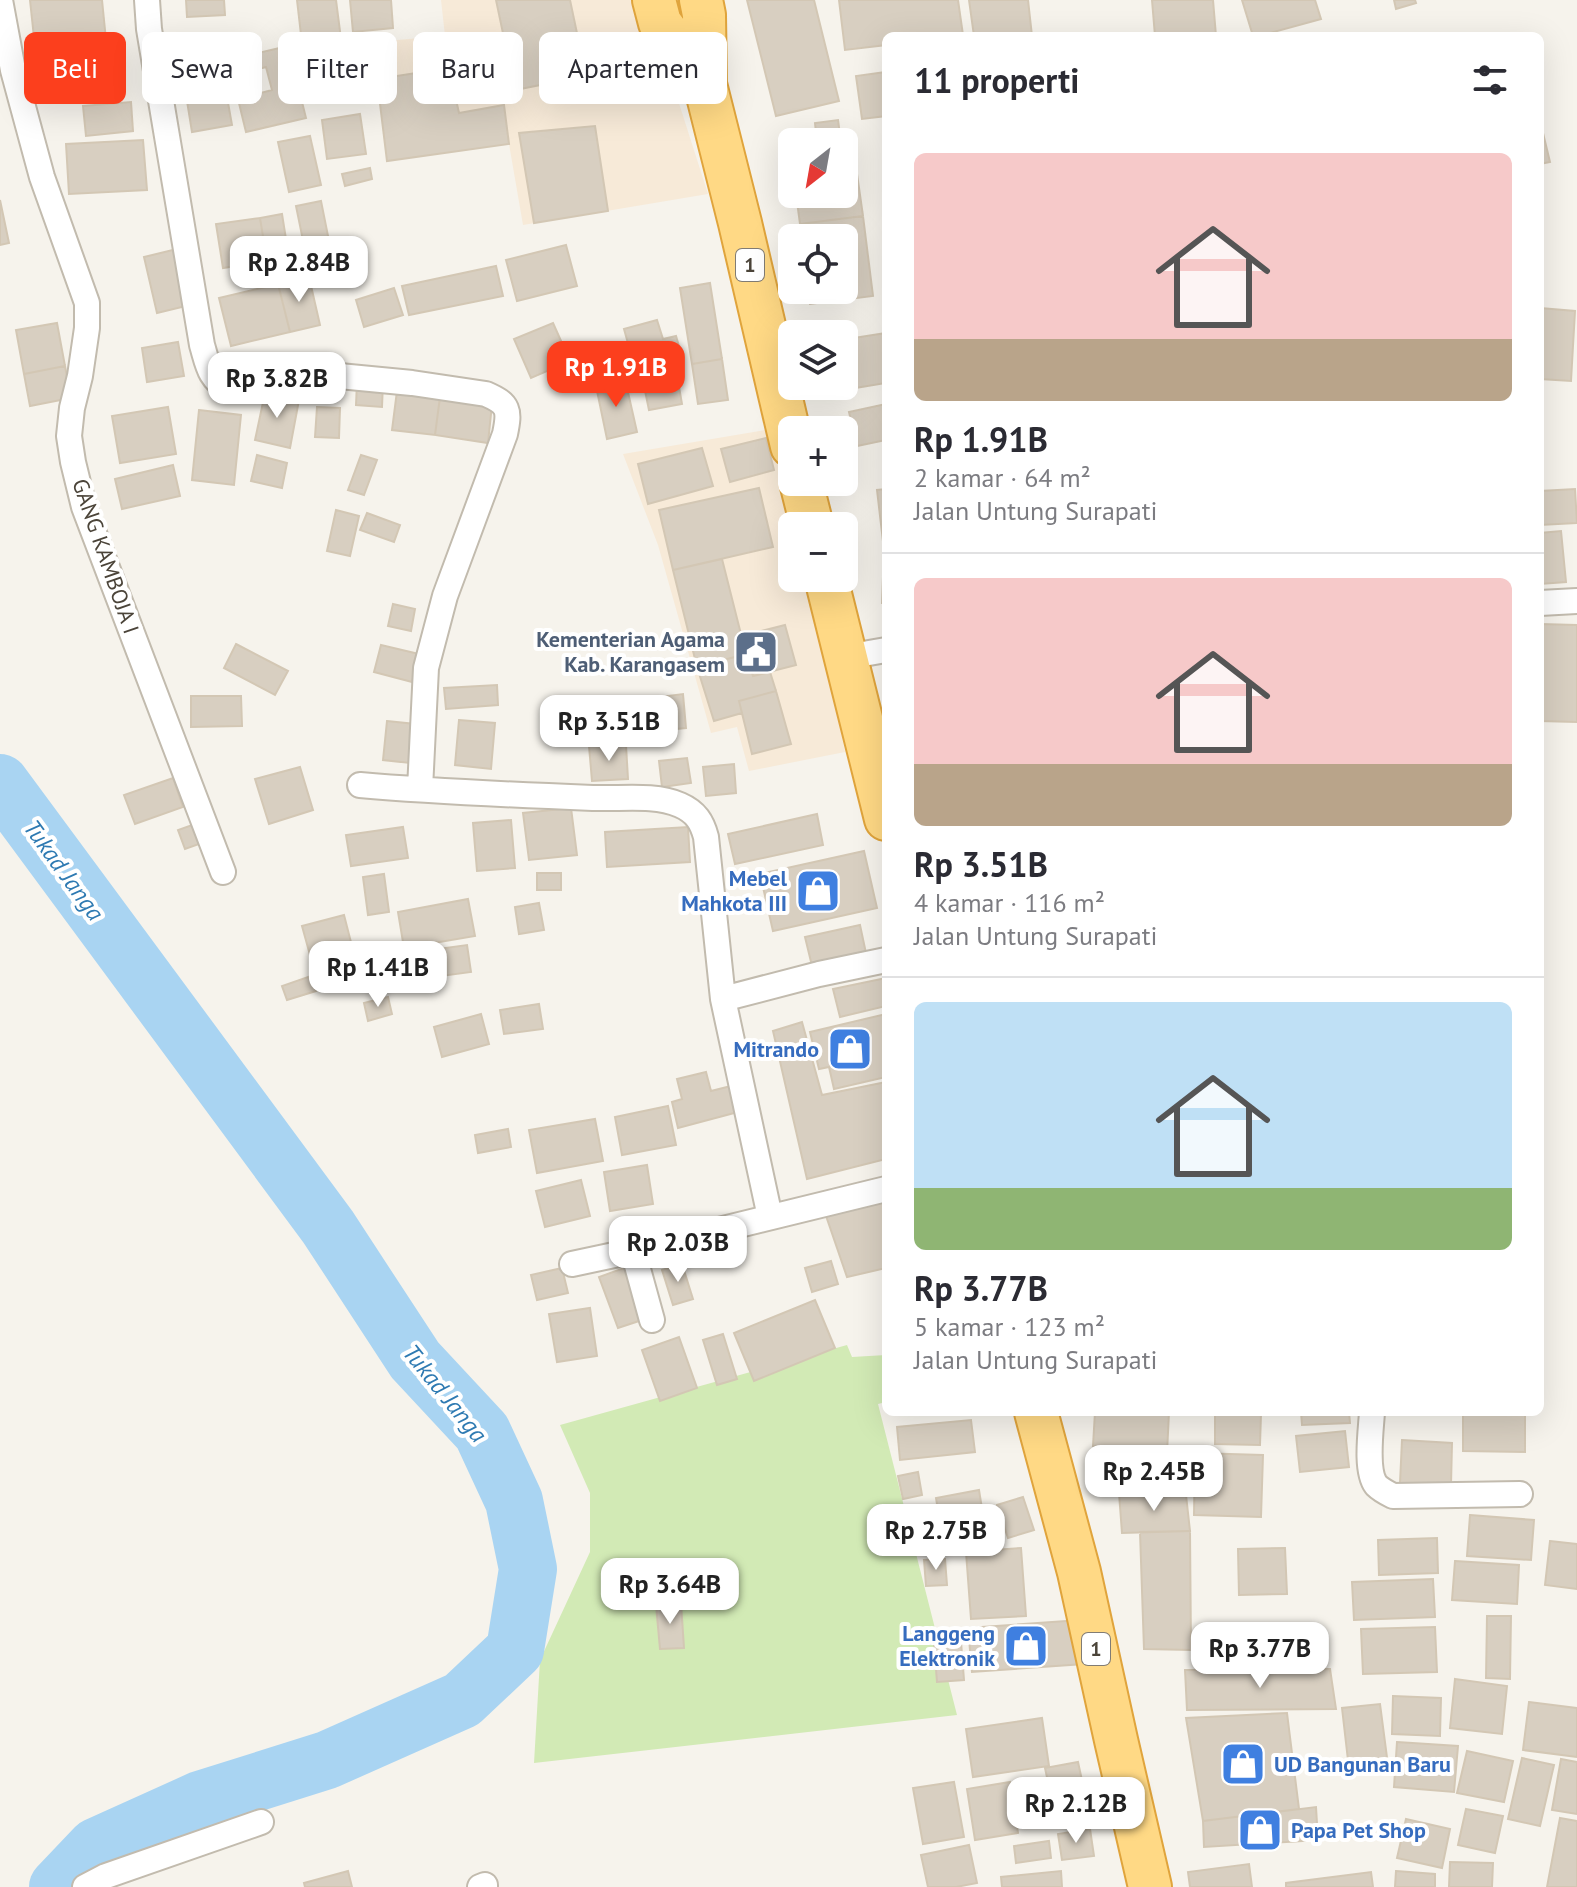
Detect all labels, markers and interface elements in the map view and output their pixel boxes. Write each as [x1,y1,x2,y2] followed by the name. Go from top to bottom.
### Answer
[24,32,126,104] chip: Beli
[142,32,262,104] chip: Sewa
[278,32,397,104] chip: Filter
[413,32,523,104] chip: Baru
[539,32,727,104] chip: Apartemen
[914,58,1079,102] text: 11 properti
[1468,58,1512,102] icon: filters
[778,128,858,208] north arrow
[778,128,858,592] map controls
[1141,205,1285,349] icon: home
[778,224,858,304] button: locate
[216,236,382,304] pin: Rp 2.84B
[248,245,350,278] text: Rp 2.84B
[736,249,764,281] road number: 1
[778,320,858,400] button: layers
[533,341,699,409] pin: Rp 1.91B
[565,350,667,383] text: Rp 1.91B
[194,352,360,420] pin: Rp 3.82B
[226,361,328,394] text: Rp 3.82B
[778,416,858,496] button: +
[914,417,1048,461] text: Rp 1.91B
[914,461,1091,494] text: 2 kamar · 64 m²
[66,475,146,637] street label: GANG KAMBOJA I
[914,494,1158,527] text: Jalan Untung Surapati
[778,512,858,592] button: −
[536,625,725,678] place label: Kementerian Agama Kab. Karangasem
[732,628,780,676] public building icon: Kementerian Agama Kab. Karangasem
[1141,630,1285,774] icon: home
[526,695,692,763] pin: Rp 3.51B
[558,704,660,737] text: Rp 3.51B
[17,813,111,927] water label: Tukad Janga
[914,842,1048,886] text: Rp 3.51B
[681,864,788,917] place label: Mebel Mahkota III
[794,867,842,915] shop icon: Mebel Mahkota III
[914,886,1105,919] text: 4 kamar · 116 m²
[914,919,1158,952] text: Jalan Untung Surapati
[295,941,461,1009] pin: Rp 1.41B
[327,950,429,983] text: Rp 1.41B
[826,1025,874,1073] shop icon: Mitrando
[734,1035,819,1063] place label: Mitrando
[1141,1054,1285,1198] icon: home
[595,1216,761,1284] pin: Rp 2.03B
[627,1225,729,1258] text: Rp 2.03B
[914,1266,1048,1310] text: Rp 3.77B
[914,1310,1105,1343] text: 5 kamar · 123 m²
[396,1338,494,1449] water label: Tukad Janga
[914,1343,1158,1376] text: Jalan Untung Surapati
[1071,1445,1237,1513] pin: Rp 2.45B
[1103,1454,1205,1487] text: Rp 2.45B
[853,1504,1019,1572] pin: Rp 2.75B
[885,1513,987,1546] text: Rp 2.75B
[587,1558,753,1626] pin: Rp 3.64B
[619,1567,721,1600] text: Rp 3.64B
[899,1619,995,1672] place label: Langgeng Elektronik
[1002,1622,1050,1670] shop icon: Langgeng Elektronik
[1177,1622,1343,1690] pin: Rp 3.77B
[1209,1631,1311,1664] text: Rp 3.77B
[1082,1633,1110,1665] road number: 1
[1219,1740,1267,1788] shop icon: UD Bangunan Baru
[1274,1750,1451,1778] place label: UD Bangunan Baru
[993,1777,1159,1845] pin: Rp 2.12B
[1025,1786,1127,1819] text: Rp 2.12B
[1236,1806,1284,1854] shop icon: Papa Pet Shop
[1291,1816,1426,1844] place label: Papa Pet Shop

